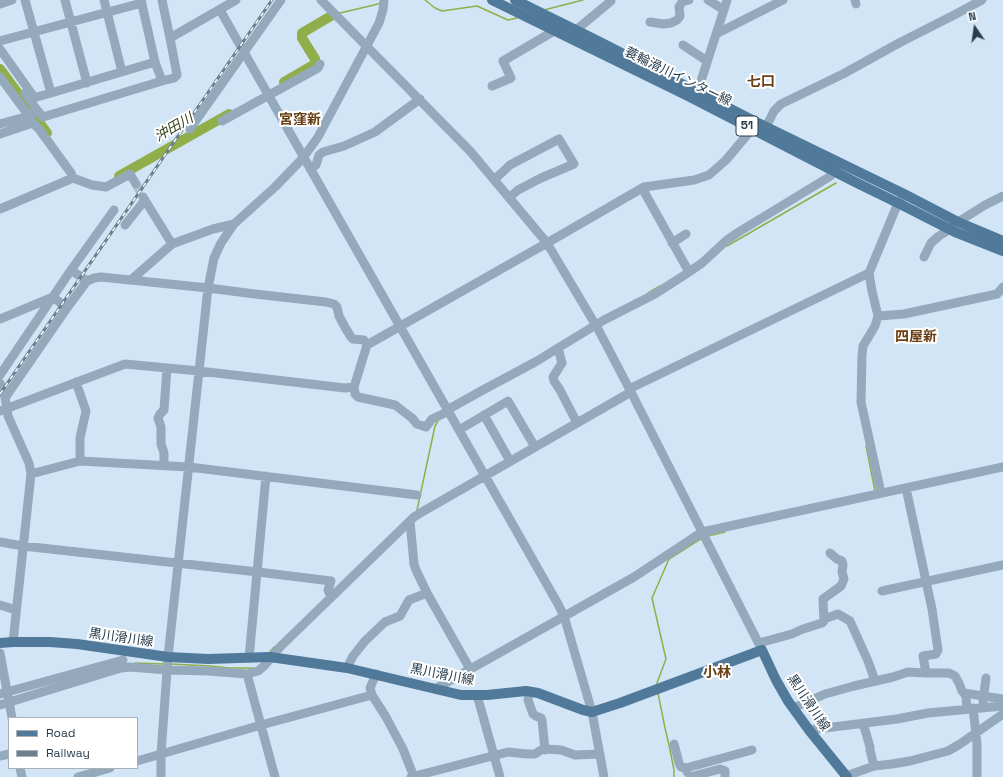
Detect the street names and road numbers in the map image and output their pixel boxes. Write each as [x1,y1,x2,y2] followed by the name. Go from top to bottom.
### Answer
[622,44,734,110] street label: 蓑輪滑川インター線
[736,116,758,136] road number: 51
[88,626,154,650] street label: 黒川滑川線
[409,661,475,689] street label: 黒川滑川線
[783,672,833,734] street label: 黒川滑川線

